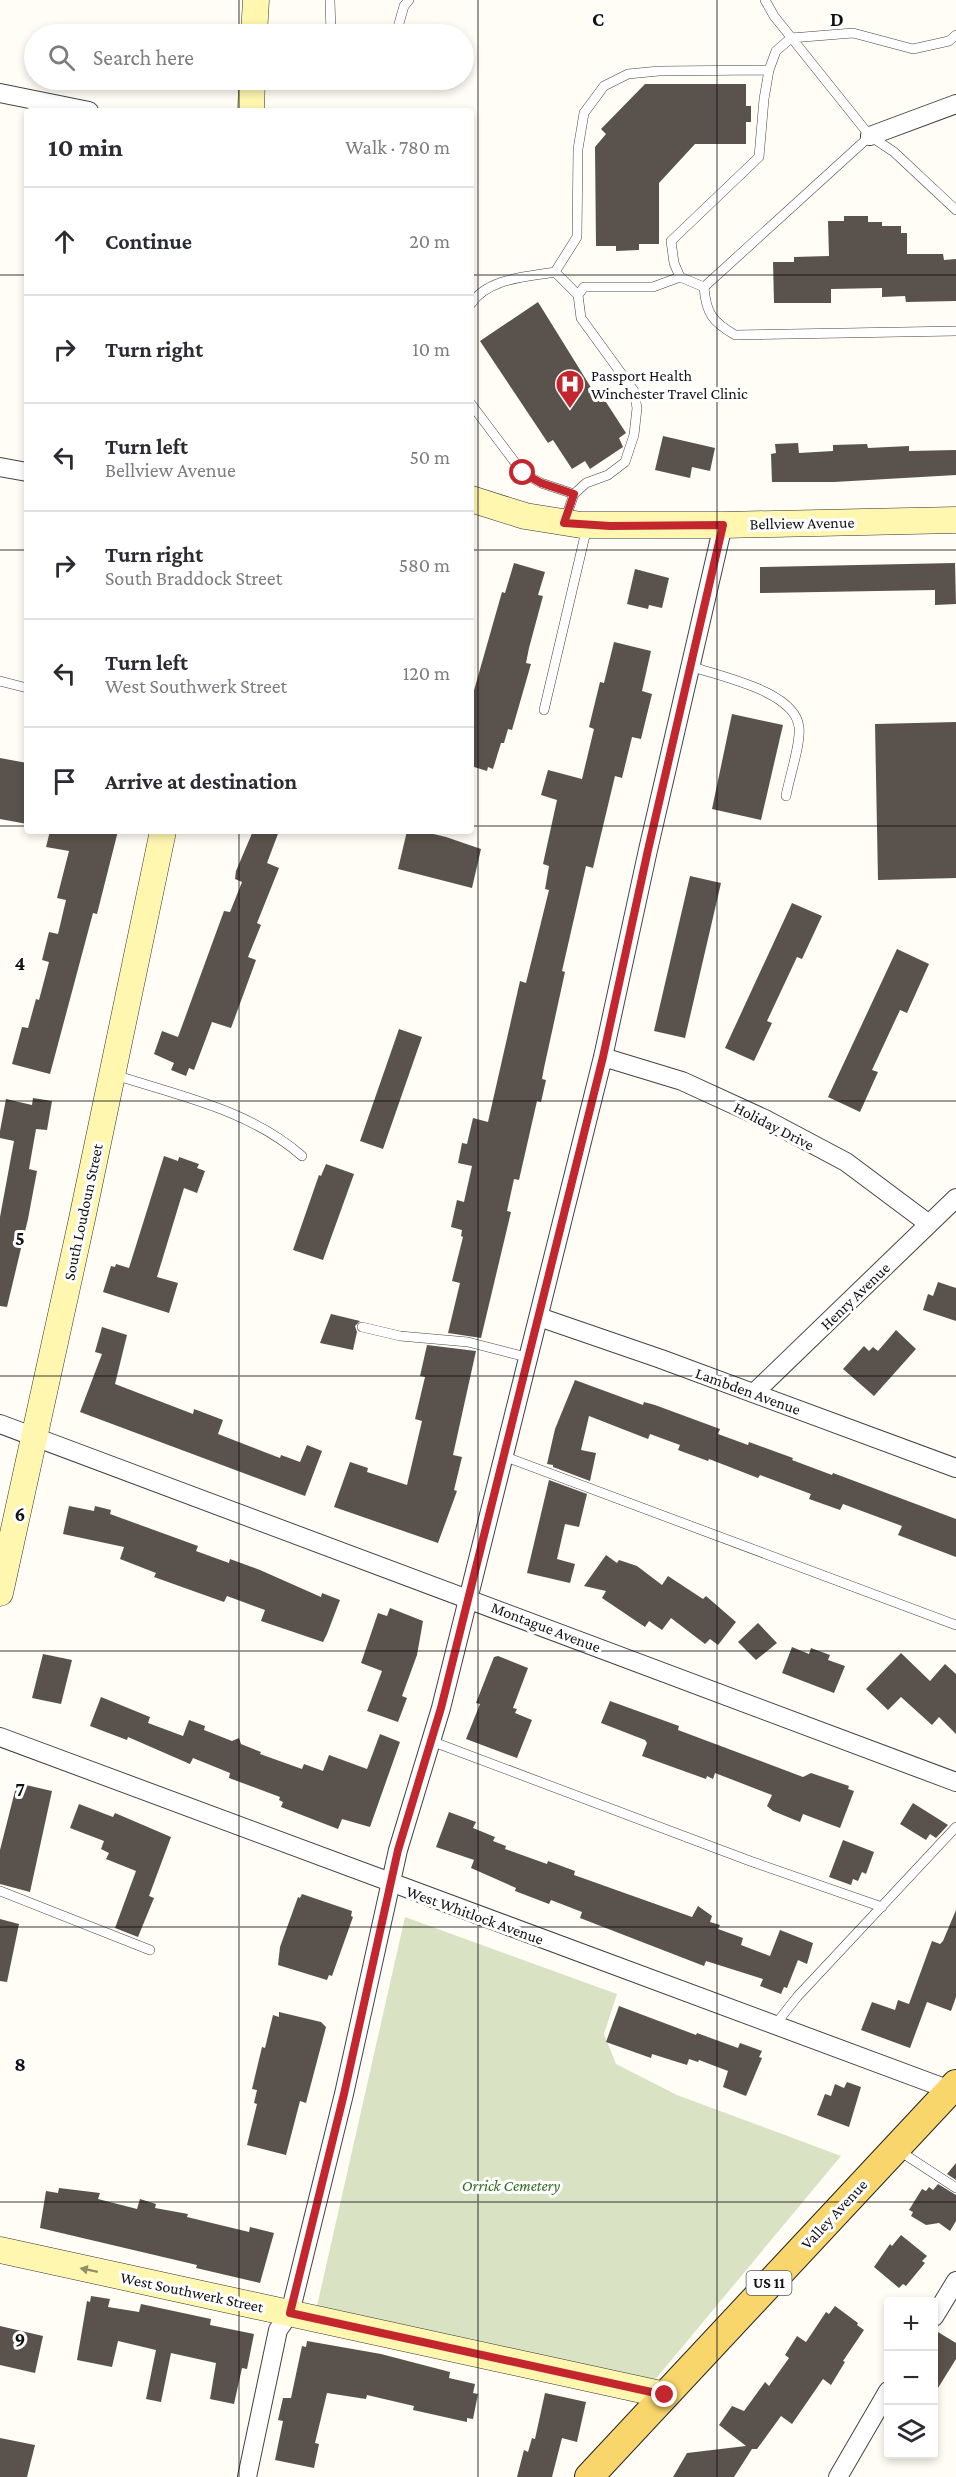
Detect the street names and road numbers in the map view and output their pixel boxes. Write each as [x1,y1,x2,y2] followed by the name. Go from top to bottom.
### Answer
[750,514,854,532] street label: Bellview Avenue
[731,1099,817,1154] street label: Holiday Drive
[60,1142,106,1282] street label: South Loudoun Street
[817,1259,894,1334] street label: Henry Avenue
[693,1364,803,1418] street label: Lambden Avenue
[489,1598,603,1657] street label: Montague Avenue
[404,1882,546,1948] street label: West Whitlock Avenue
[798,2176,871,2253] street label: Valley Avenue
[119,2269,266,2316] street label: West Southwerk Street
[746,2271,792,2295] road number: US 11

